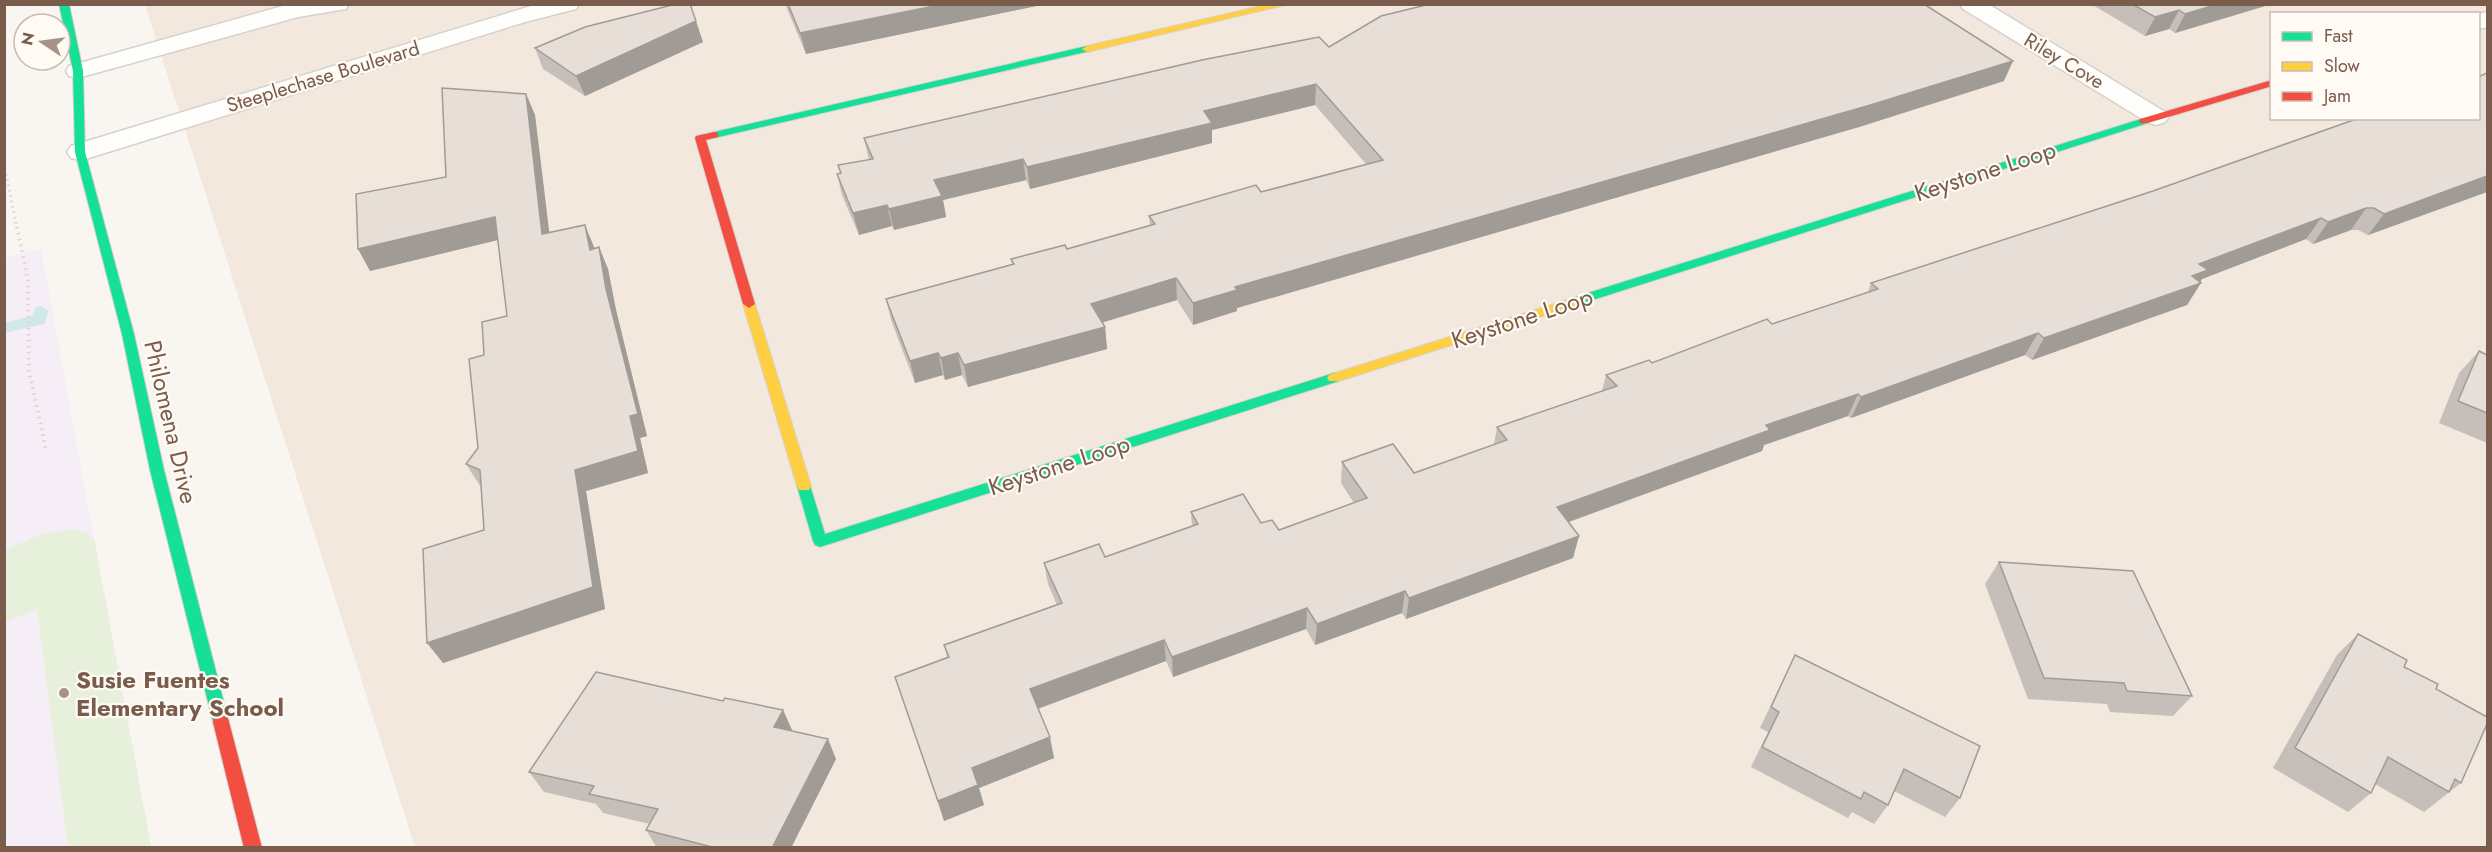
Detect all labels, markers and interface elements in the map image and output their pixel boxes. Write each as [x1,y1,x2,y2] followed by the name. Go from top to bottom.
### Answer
[12,12,72,72] north arrow
[2270,12,2480,120] legend
[2324,23,2353,49] text: Fast
[2018,26,2110,96] street label: Riley Cove
[15,30,41,48] text: N
[223,34,423,120] street label: Steeplechase Boulevard
[2324,53,2361,79] text: Slow
[2322,83,2351,109] text: Jam
[1910,132,2060,210] street label: Keystone Loop
[1447,279,1597,357] street label: Keystone Loop
[135,337,207,507] street label: Philomena Drive
[984,426,1134,504] street label: Keystone Loop
[76,662,284,725] place label: Susie Fuentes Elementary School
[57,686,71,700] marker: Susie Fuentes Elementary School

